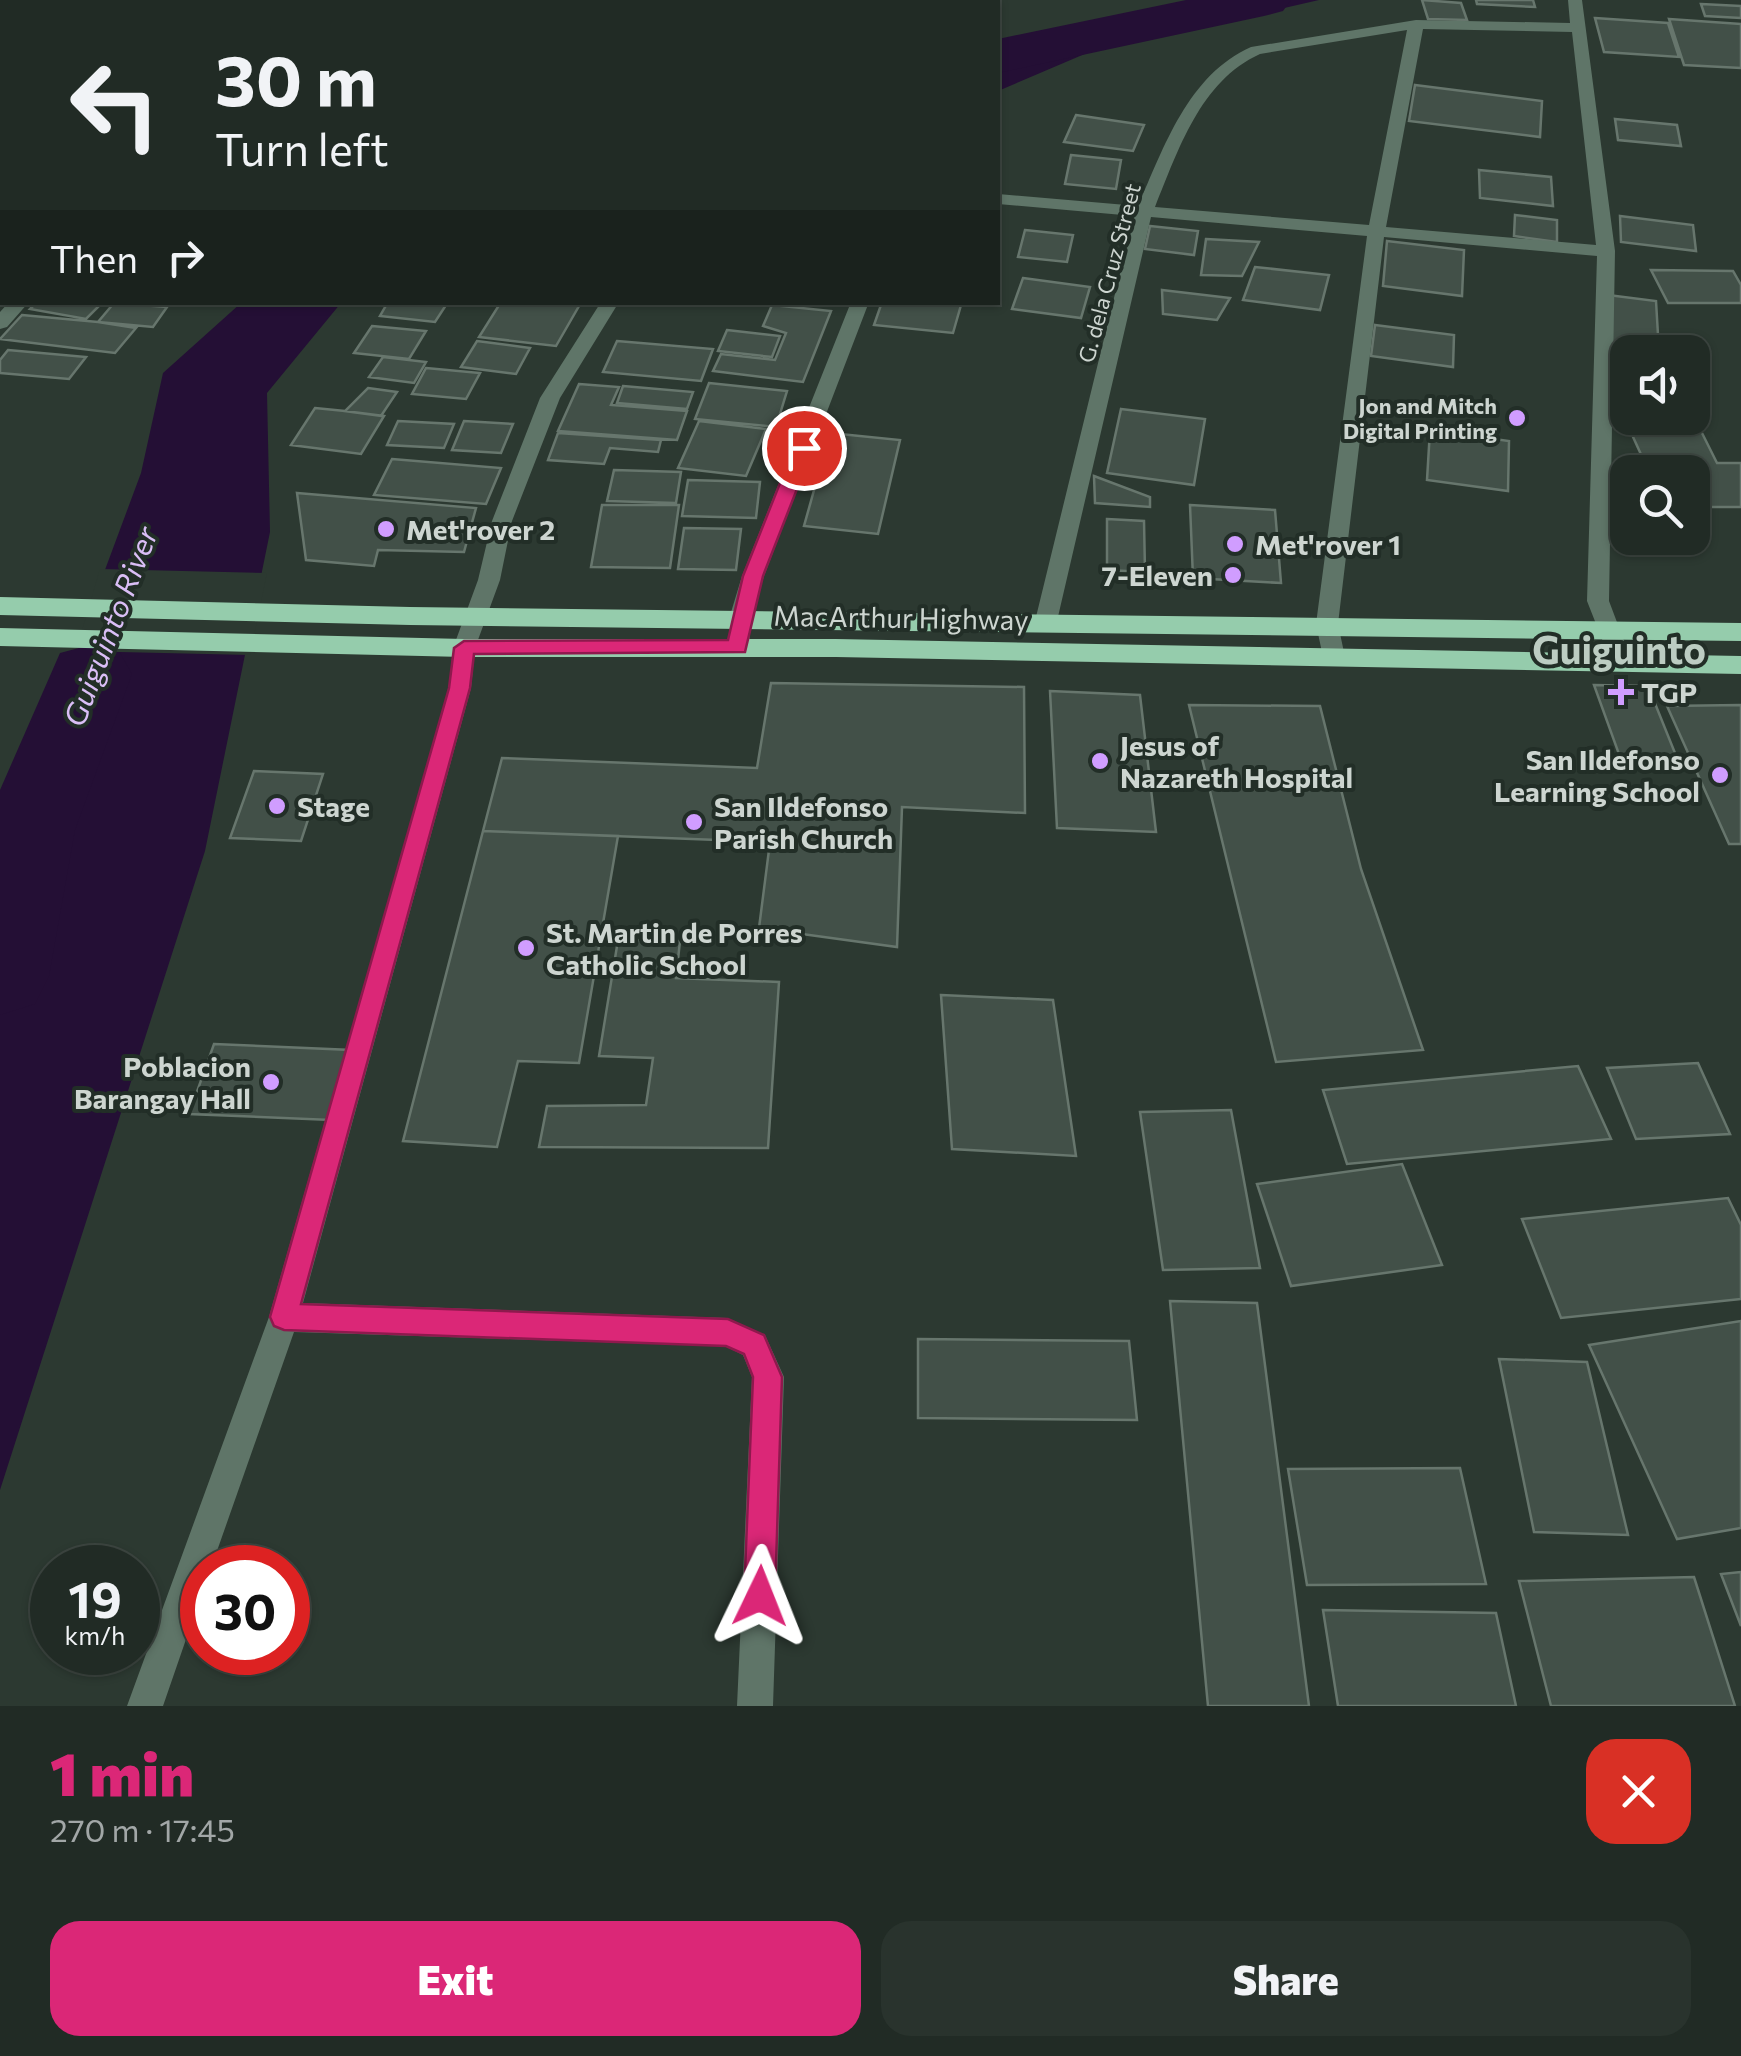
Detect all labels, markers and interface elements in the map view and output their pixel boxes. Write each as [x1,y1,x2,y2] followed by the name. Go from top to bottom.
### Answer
[215,35,377,120] text: 30 m
[50,40,180,170] icon: left
[215,120,389,175] text: Turn left
[1072,180,1146,366] street label: G. dela Cruz Street
[158,230,213,285] icon: right
[50,234,138,281] text: Then
[1610,335,1710,555] map controls
[1610,335,1710,435] button: sound
[1343,392,1497,444] place label: Jon and Mitch Digital Printing
[762,406,847,491] pin
[1506,407,1528,429] marker: Jon and Mitch Digital Printing
[777,421,832,476] icon: arrive
[1610,455,1710,555] button: search
[406,512,555,546] place label: Met'rover 2
[375,518,397,540] marker: Met'rover 2
[54,520,164,731] water label: Guiguinto River
[1255,527,1401,561] place label: Met'rover 1
[1224,533,1246,555] marker: Met'rover 1
[1102,558,1213,592] place label: 7-Eleven
[1222,564,1244,586] marker: 7-Eleven
[773,598,1029,636] street label: MacArthur Highway
[1532,625,1706,672] district label: Guiguinto
[1641,675,1697,709] place label: TGP
[1610,681,1632,703] marker: TGP
[1120,728,1353,794] place label: Jesus of Nazareth Hospital
[1494,742,1700,808] place label: San Ildefonso Learning School
[1089,750,1111,772] marker: Jesus of Nazareth Hospital
[1709,764,1731,786] marker: San Ildefonso Learning School
[297,789,370,823] place label: Stage
[714,789,893,855] place label: San Ildefonso Parish Church
[266,795,288,817] marker: Stage
[683,811,705,833] marker: San Ildefonso Parish Church
[546,915,803,981] place label: St. Martin de Porres Catholic School
[515,937,537,959] marker: St. Martin de Porres Catholic School
[74,1049,251,1115] place label: Poblacion Barangay Hall
[260,1071,282,1093] marker: Poblacion Barangay Hall
[708,1544,812,1648] position arrow
[180,1545,310,1675] speed limit sign: 30
[68,1567,122,1628] text: 19
[65,1620,125,1650] text: km/h
[50,1735,194,1808] text: 1 min
[1586,1739,1691,1844] button: close
[50,1809,235,1849] text: 270 m · 17:45
[50,1921,861,2036] button: Exit
[881,1921,1691,2036] button: Share

